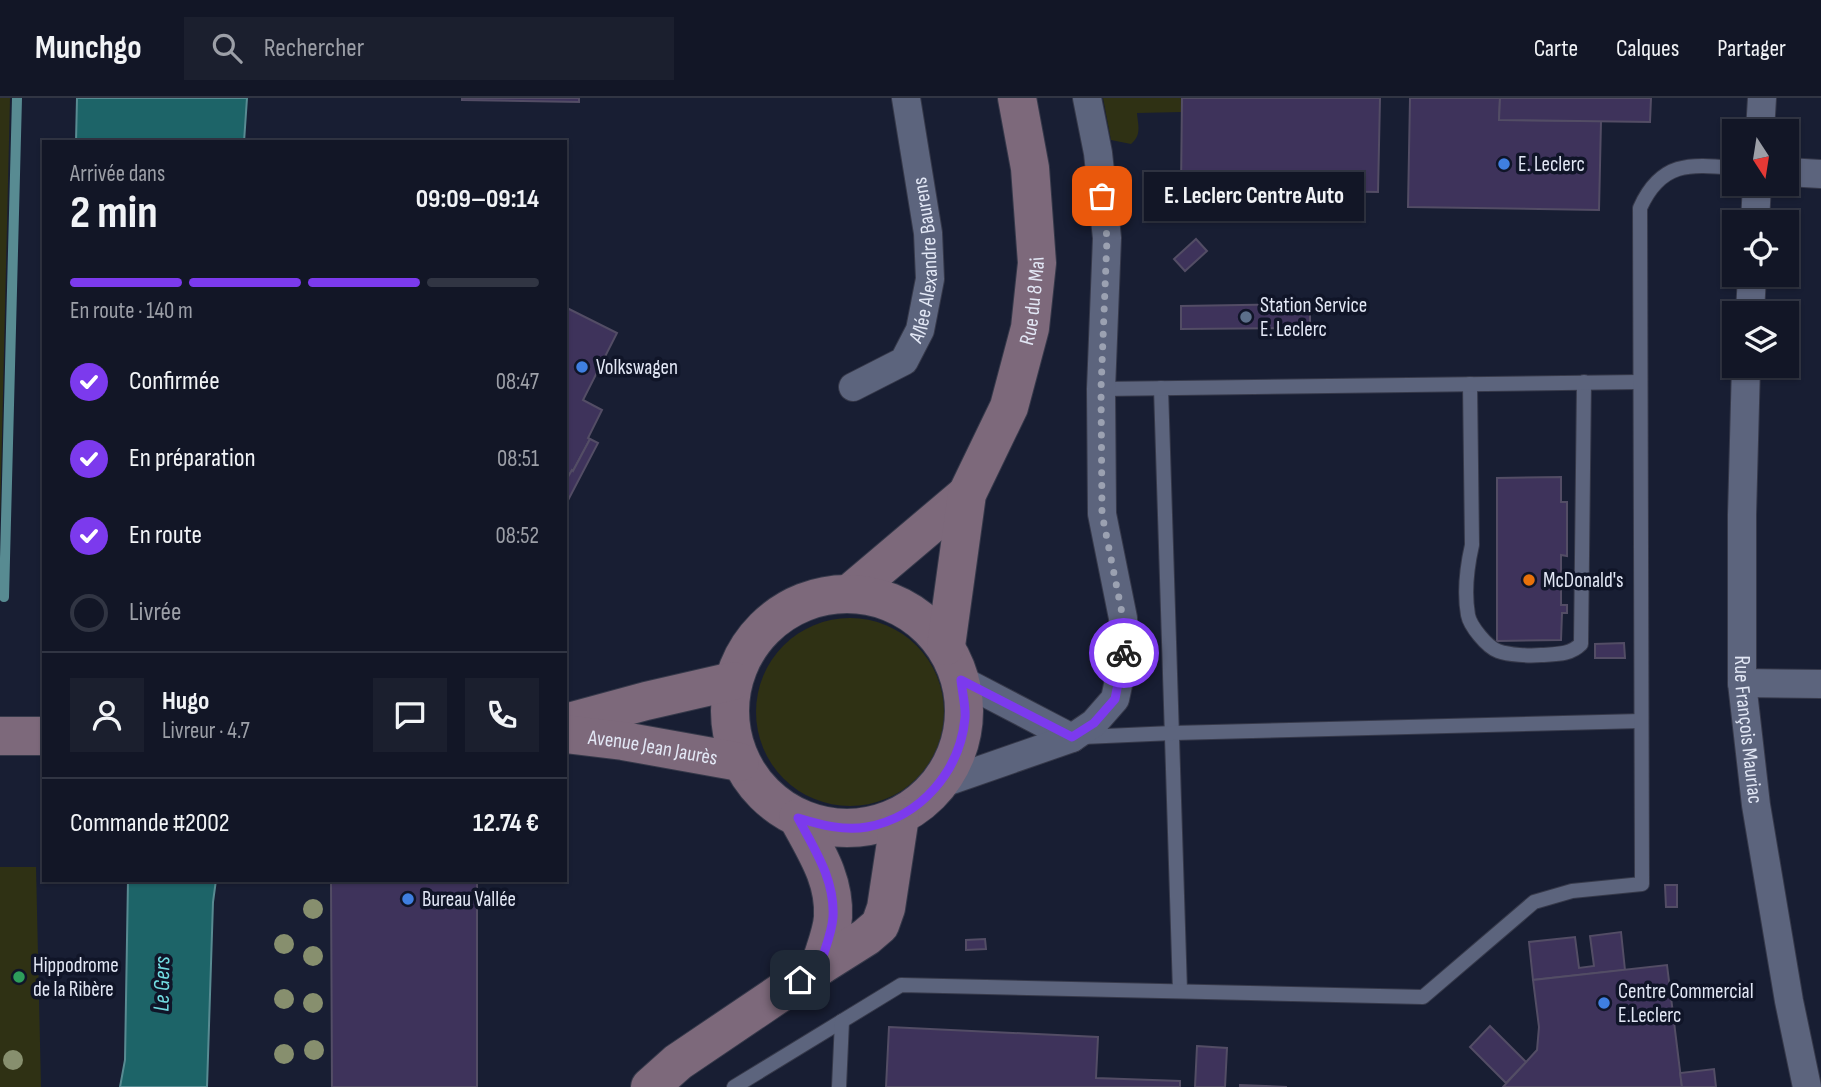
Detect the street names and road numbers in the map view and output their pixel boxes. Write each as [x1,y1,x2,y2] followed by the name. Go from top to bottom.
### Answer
[903,175,943,348] street label: Allée Alexandre Baurens
[1014,256,1050,348] street label: Rue du 8 Mai
[1730,656,1768,805] street label: Rue François Mauriac
[586,724,720,770] street label: Avenue Jean Jaurès

